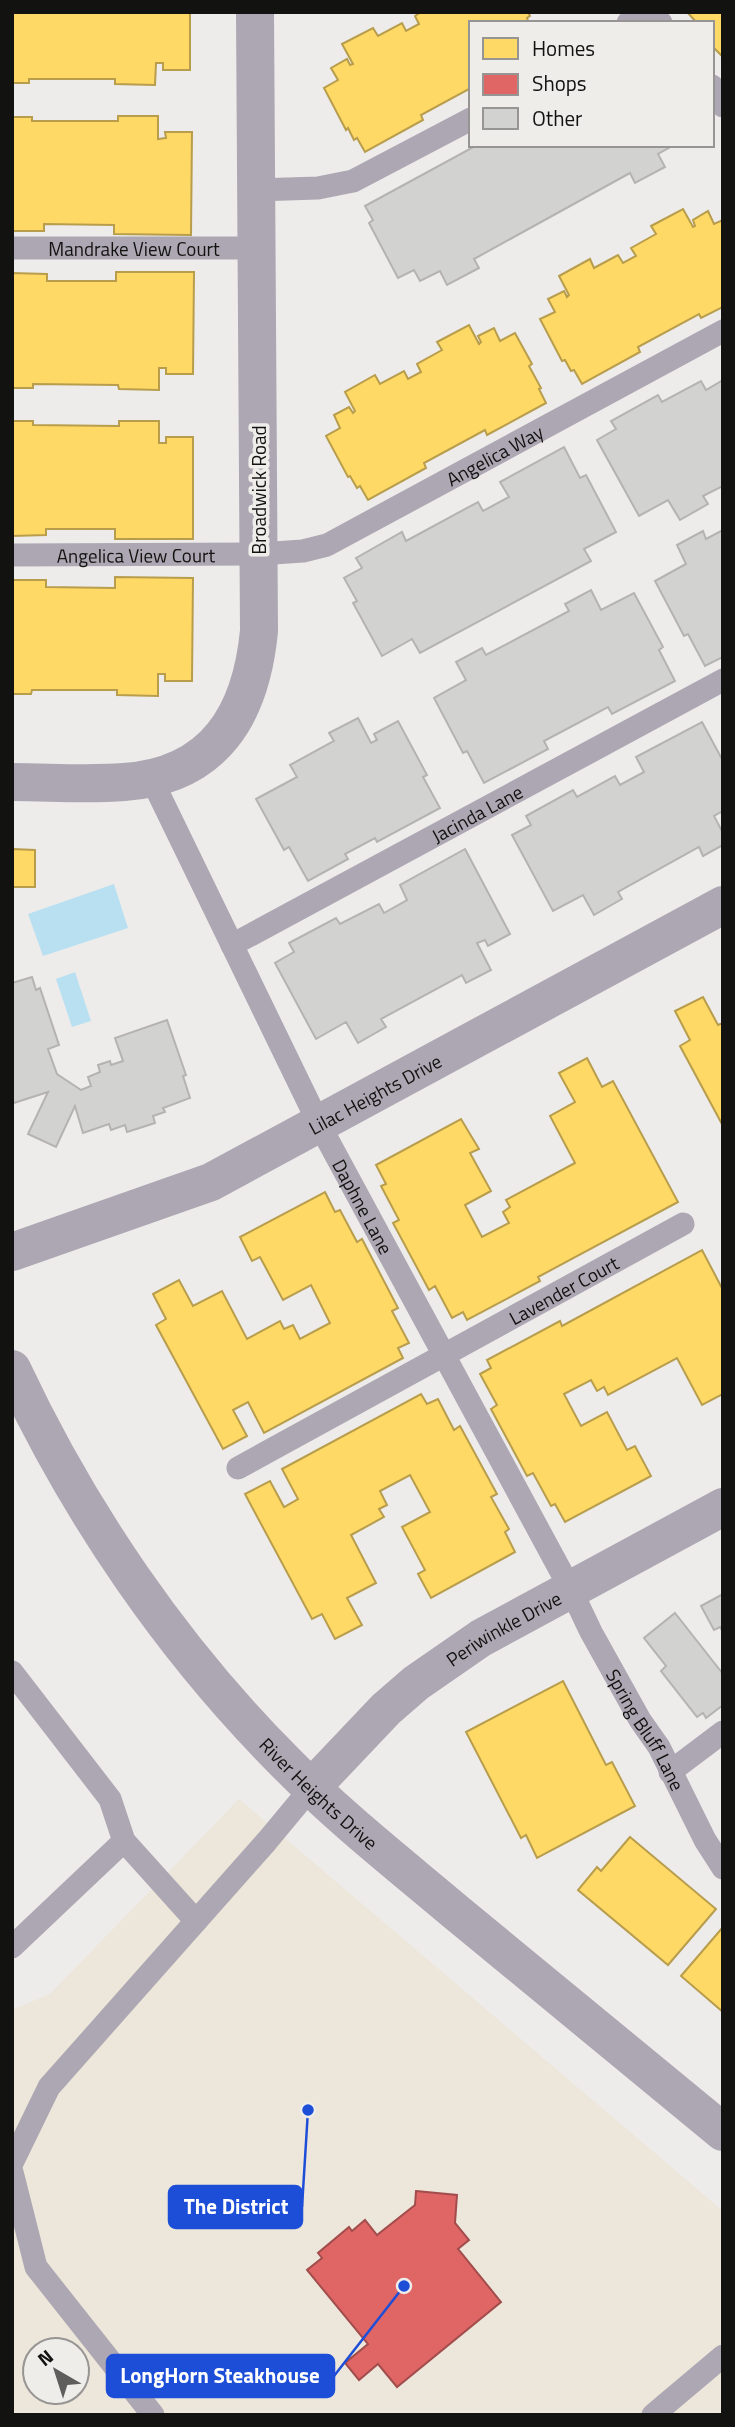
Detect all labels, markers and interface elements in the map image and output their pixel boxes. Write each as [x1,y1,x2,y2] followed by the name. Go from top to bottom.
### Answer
[469,21,714,147] legend
[532,32,595,64] text: Homes
[532,67,587,99] text: Shops
[532,102,582,134] text: Other
[48,234,220,263] street label: Mandrake View Court
[440,416,548,493] street label: Angelica Way
[244,425,273,555] street label: Broadwick Road
[57,540,216,569] street label: Angelica View Court
[426,776,528,849] street label: Jacinda Lane
[303,1046,446,1141] street label: Lilac Heights Drive
[326,1153,401,1259] street label: Daphne Lane
[503,1248,624,1332] street label: Lavender Court
[440,1583,566,1673] street label: Periwinkle Drive
[600,1663,693,1795] street label: Spring Bluff Lane
[253,1730,385,1856] street label: River Heights Drive
[169,2186,302,2228] callout: The District
[184,2190,289,2222] text: The District
[21,2336,91,2406] north arrow
[31,2342,59,2373] text: N
[107,2355,334,2397] callout: LongHorn Steakhouse
[120,2359,320,2391] text: LongHorn Steakhouse

